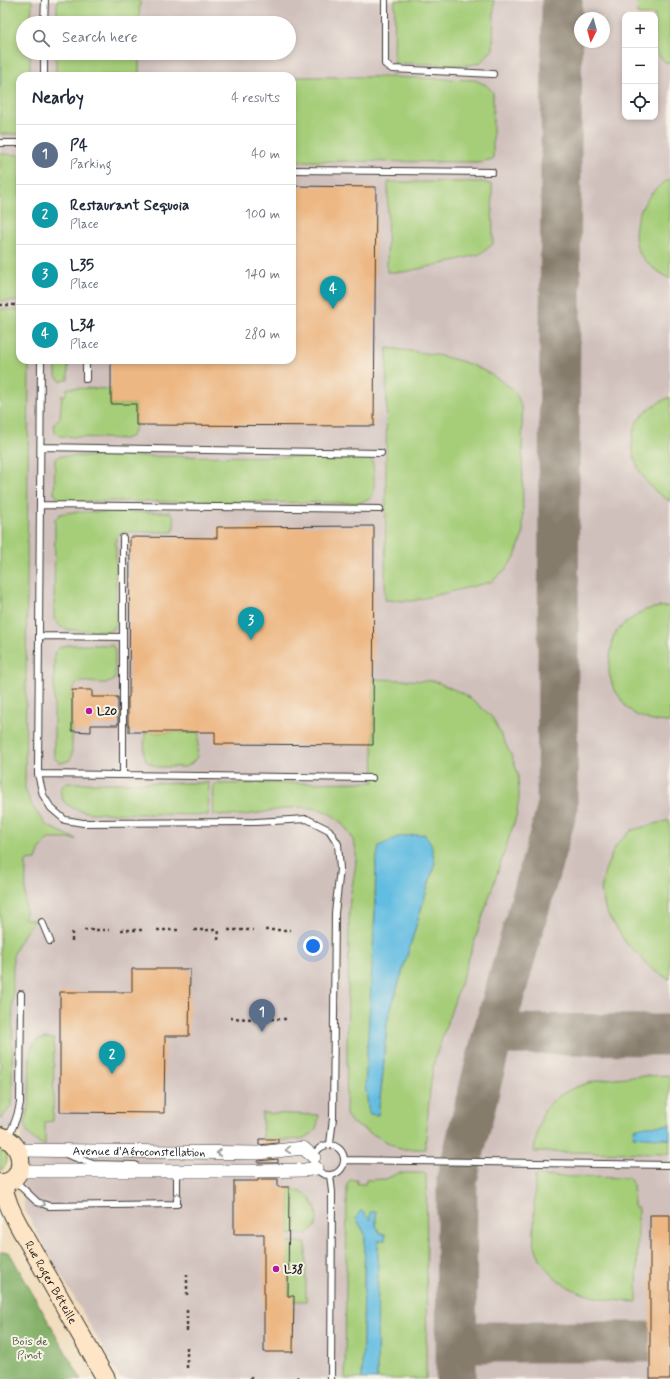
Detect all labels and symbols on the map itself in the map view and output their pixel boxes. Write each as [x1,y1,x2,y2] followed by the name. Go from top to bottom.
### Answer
[574,12,610,48] north arrow
[320,276,346,309] pin: 4
[238,607,264,640] pin: 3
[97,704,117,720] place label: L20
[84,706,94,716] marker: L20
[303,936,323,956] your location
[249,999,275,1032] pin: 1
[99,1041,125,1074] pin: 2
[73,1144,205,1161] street label: Avenue d'Aéroconstellation
[285,1145,291,1154] one-way arrow
[216,1149,222,1157] one-way arrow
[173,1192,181,1198] one-way arrow
[39,1199,46,1207] one-way arrow
[20,1238,80,1327] street label: Rue Roger Béteille
[284,1262,304,1278] place label: L38
[271,1264,281,1274] marker: L38
[12,1334,48,1364] park label: Bois de Pinot

